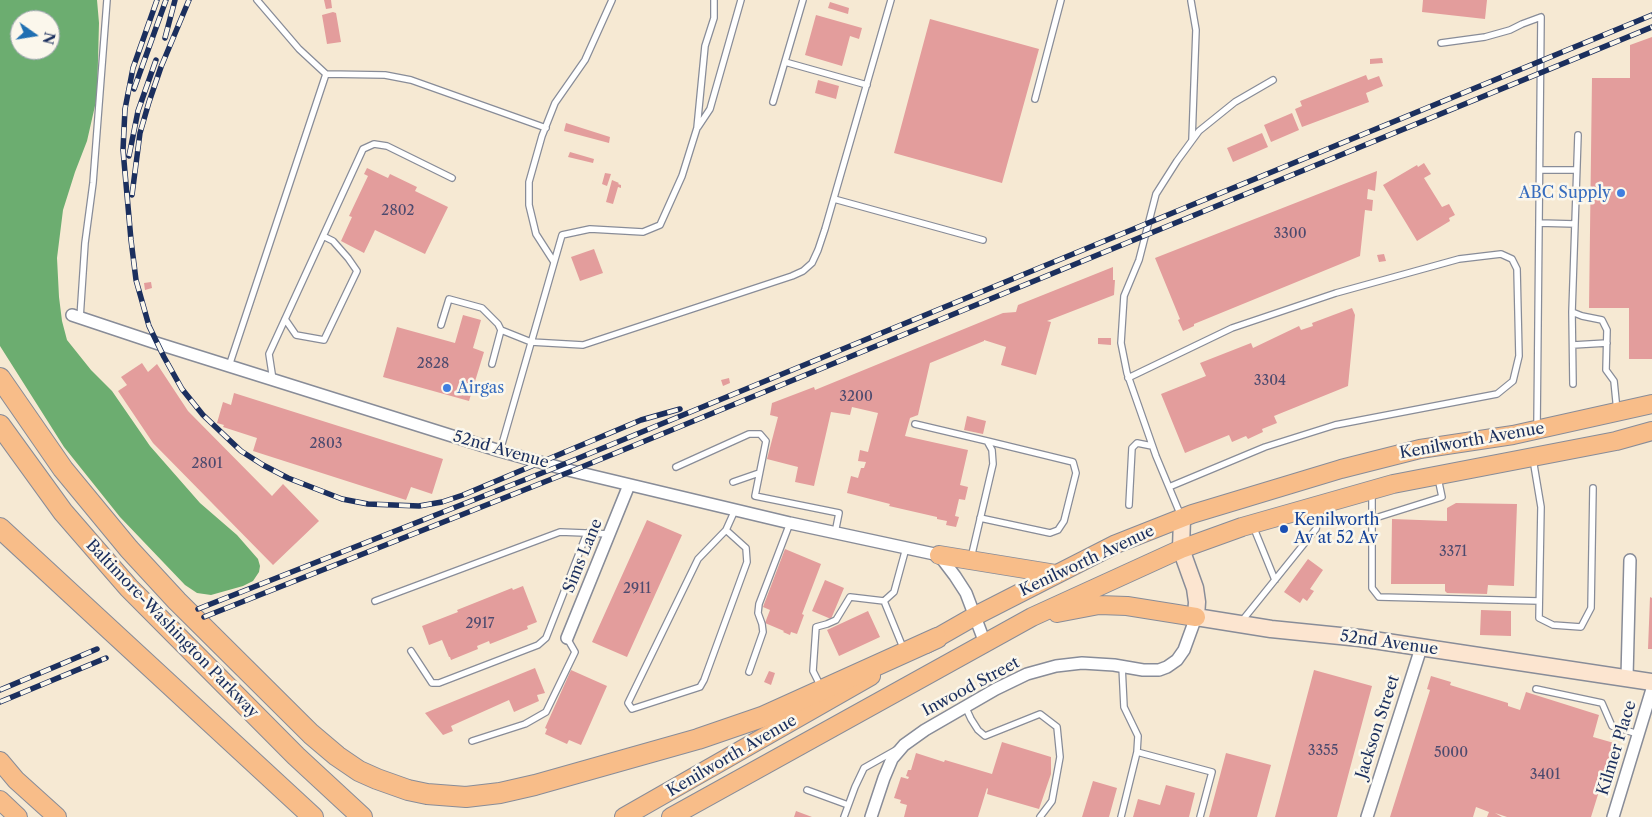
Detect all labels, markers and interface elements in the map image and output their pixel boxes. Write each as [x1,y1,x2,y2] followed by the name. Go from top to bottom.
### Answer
[10,10,60,60] north arrow
[39,30,59,46] text: N
[1519,183,1611,203] place label: ABC Supply
[1615,187,1627,199] marker: ABC Supply
[381,203,415,219] house number: 2802
[1273,226,1307,242] house number: 3300
[417,356,449,372] house number: 2828
[1254,373,1286,389] house number: 3304
[457,378,504,398] place label: Airgas
[441,382,453,394] marker: Airgas
[839,389,873,405] house number: 3200
[1398,419,1546,463] street label: Kenilworth Avenue
[451,427,551,473] street label: 52nd Avenue
[310,436,342,452] house number: 2803
[191,456,223,472] house number: 2801
[1294,510,1380,548] place label: Kenilworth Av at 52 Av
[559,516,607,596] street label: Sims Lane
[1016,521,1158,601] street label: Kenilworth Avenue
[1278,523,1290,535] marker: Kenilworth Av at 52 Av
[82,536,262,722] street label: Baltimore-Washington Parkway
[1439,544,1467,560] house number: 3371
[623,581,651,597] house number: 2911
[465,616,495,632] house number: 2917
[1339,627,1439,659] street label: 52nd Avenue
[919,653,1023,721] street label: Inwood Street
[1352,673,1404,781] street label: Jackson Street
[1593,698,1641,798] street label: Kilmer Place
[664,711,800,801] street label: Kenilworth Avenue
[1308,743,1338,759] house number: 3355
[1434,745,1468,761] house number: 5000
[1530,767,1560,783] house number: 3401

